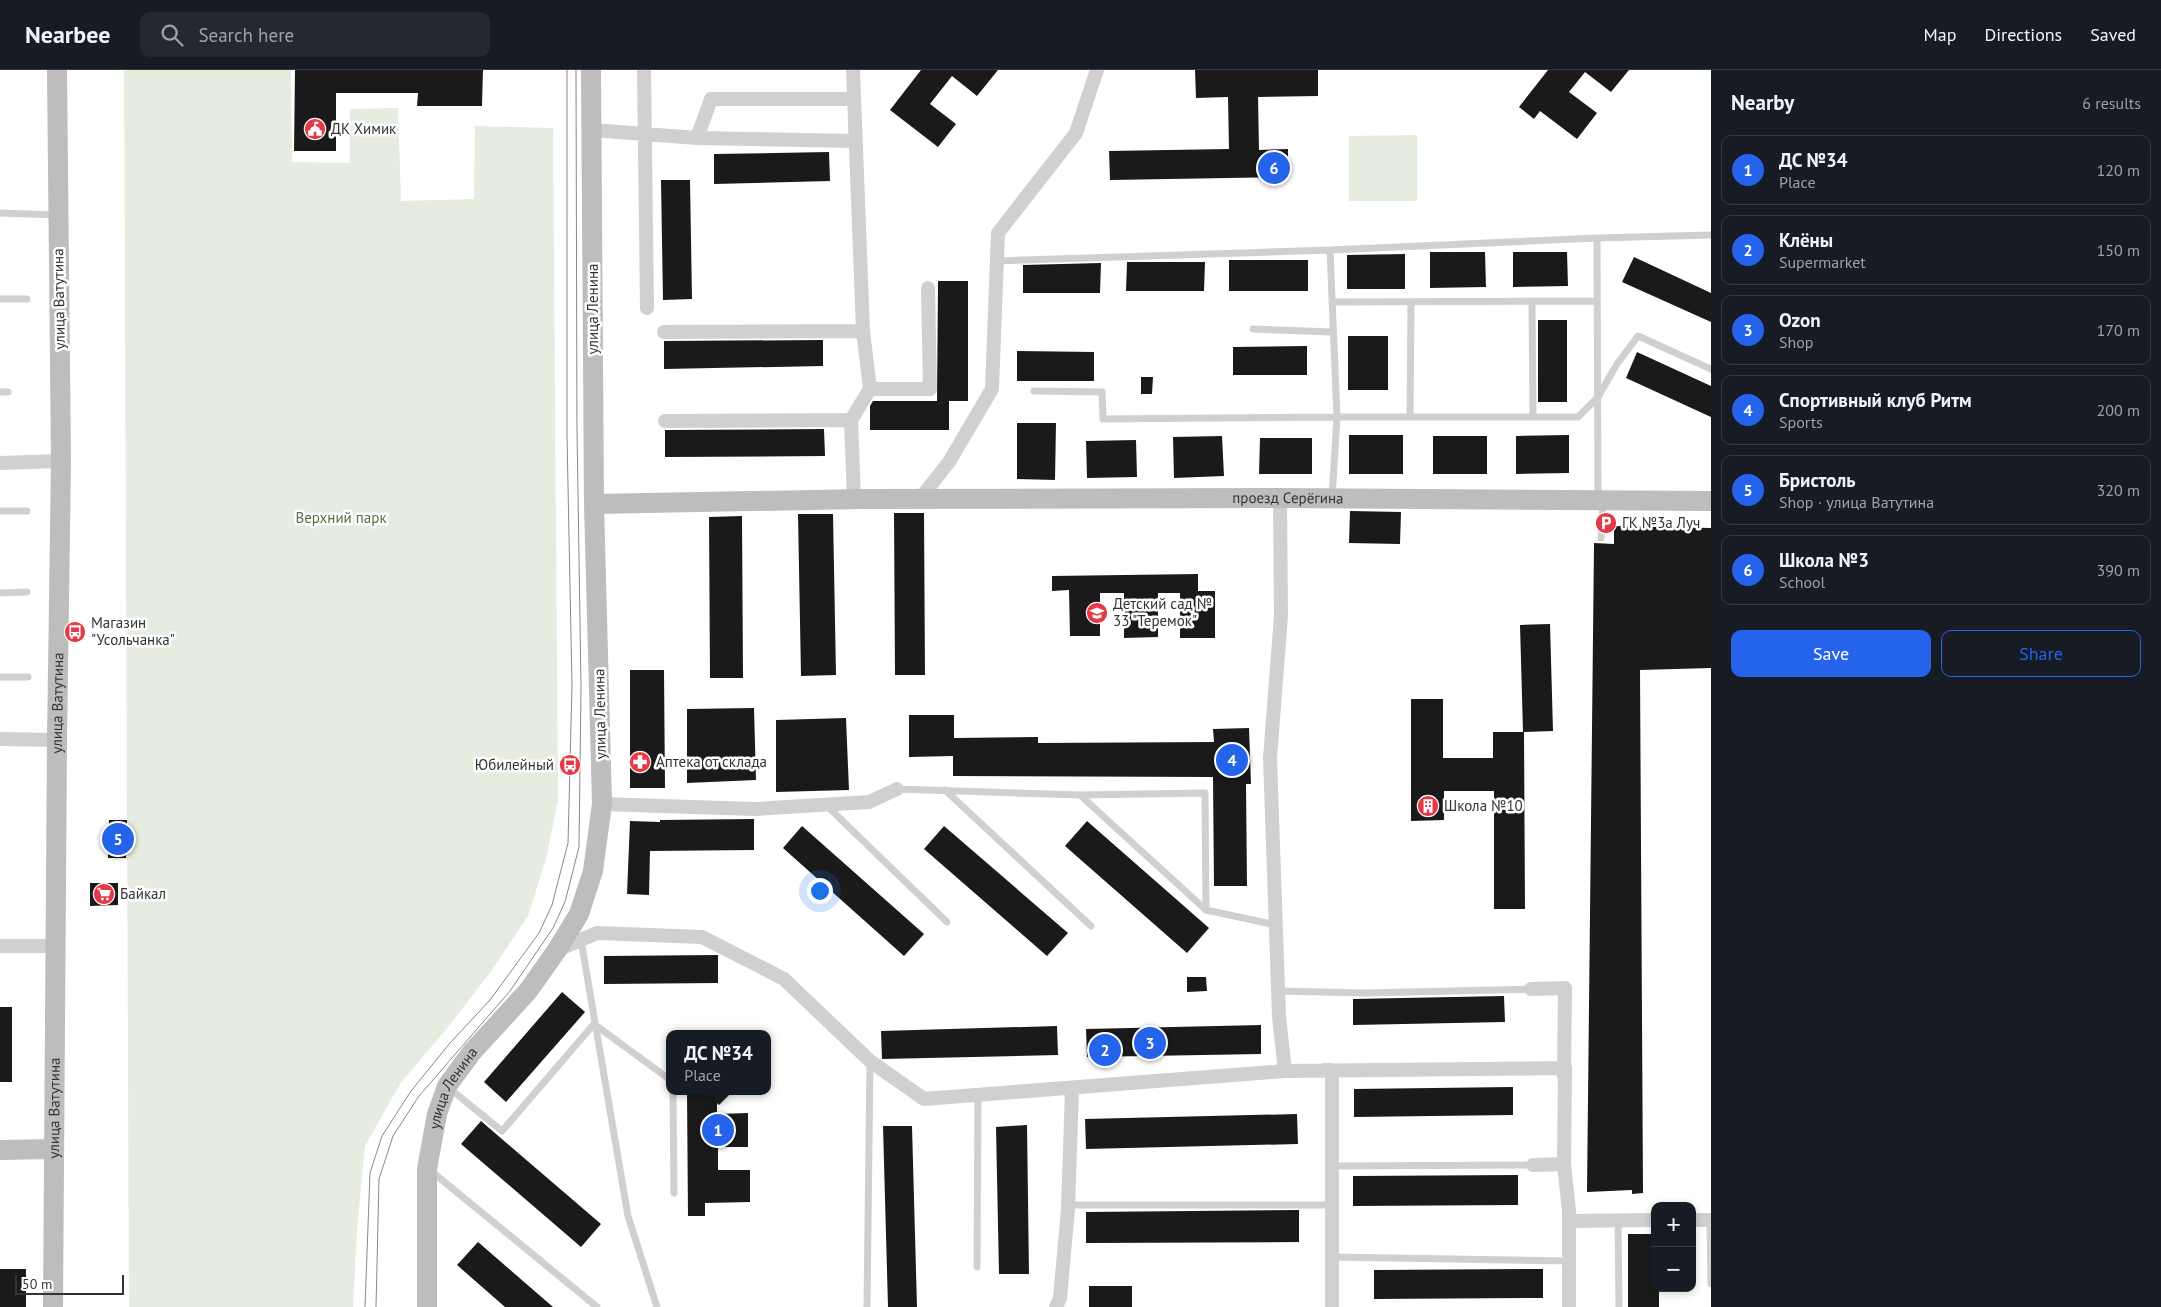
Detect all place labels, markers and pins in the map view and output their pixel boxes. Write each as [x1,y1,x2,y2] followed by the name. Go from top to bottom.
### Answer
[303,117,327,141] public building icon: ДК Химик
[331,119,397,138] place label: ДК Химик
[1258,149,1290,187] pin: 6
[1594,511,1618,535] parking icon: ГК №3а Луч
[1622,513,1700,532] place label: ГК №3а Луч
[1113,594,1212,630] place label: Детский сад № 33 "Теремок"
[1085,601,1109,625] school or university icon: Детский сад № 33 "Теремок"
[91,613,175,649] place label: Магазин "Усольчанка"
[63,620,87,644] bus stop icon: Магазин "Усольчанка"
[1216,741,1248,779] pin: 4
[628,750,652,774] pharmacy icon: Аптека от склада
[656,752,767,771] place label: Аптека от склада
[558,753,582,777] bus stop icon: Юбилейный
[475,755,554,774] place label: Юбилейный
[1416,794,1440,818] building icon: Школа №10
[1444,796,1523,815] place label: Школа №10
[102,820,134,858] pin: 5
[92,882,116,906] supermarket icon: Байкал
[120,884,166,903] place label: Байкал
[1134,1024,1166,1062] pin: 3
[1089,1031,1121,1069] pin: 2
[702,1111,734,1149] pin: 1

